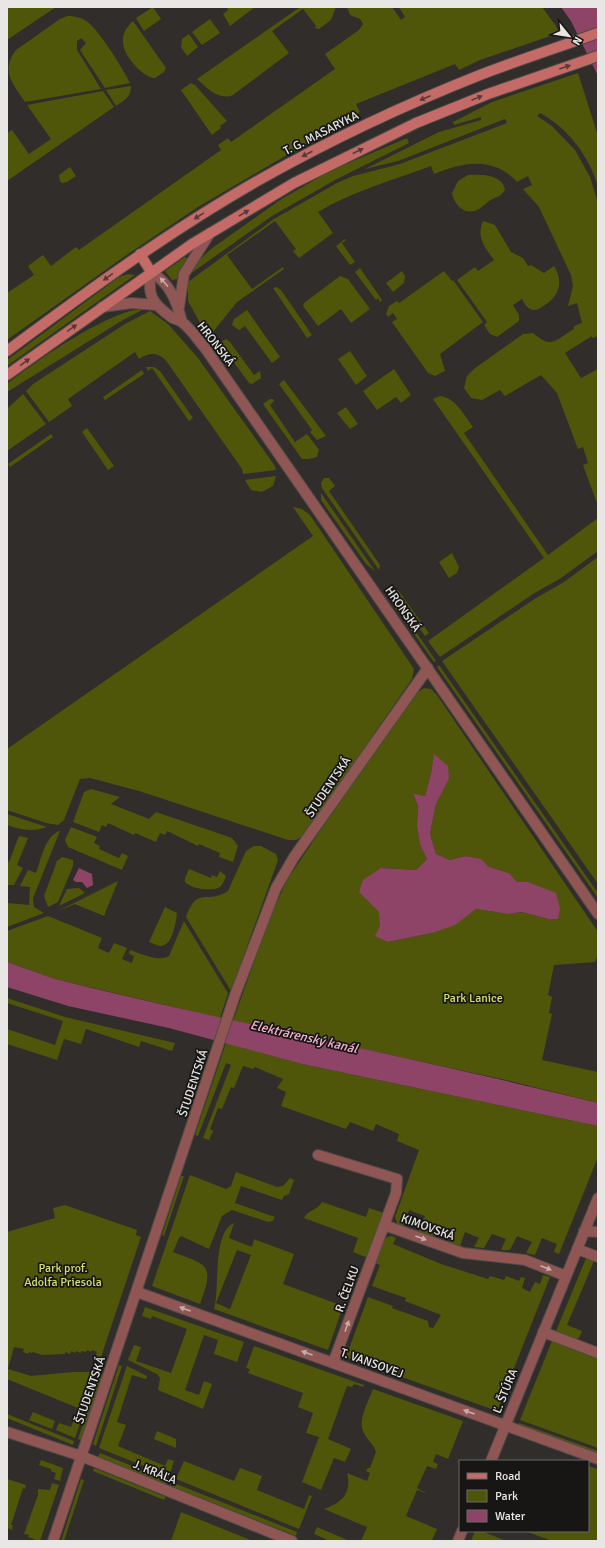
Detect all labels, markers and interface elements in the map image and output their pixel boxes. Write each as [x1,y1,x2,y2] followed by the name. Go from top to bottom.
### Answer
[549,16,589,56] north arrow
[570,34,585,47] text: N
[560,64,572,70] one-way arrow
[420,95,431,101] one-way arrow
[471,95,483,101] one-way arrow
[281,108,362,159] street label: T. G. MASARYKA
[352,148,364,154] one-way arrow
[302,151,313,157] one-way arrow
[238,209,250,216] one-way arrow
[193,213,205,220] one-way arrow
[103,273,114,281] one-way arrow
[159,277,169,287] one-way arrow
[194,319,238,370] street label: HRONSKÁ
[67,324,78,332] one-way arrow
[20,358,30,366] one-way arrow
[381,584,424,636] street label: HRONSKÁ
[303,754,355,821] street label: ŠTUDENTSKÁ
[443,991,503,1006] park label: Park Lanice
[248,1017,360,1057] water label: Elektrárenský kanál
[176,1047,212,1119] street label: ŠTUDENTSKÁ
[399,1211,457,1244] street label: KIMOVSKÁ
[415,1236,427,1242] one-way arrow
[24,1261,102,1290] park label: Park prof. Adolfa Priesola
[332,1264,363,1314] street label: R. ČELKU
[541,1266,553,1272] one-way arrow
[178,1306,190,1312] one-way arrow
[344,1320,350,1332] one-way arrow
[338,1345,405,1382] street label: T. VANSOVEJ
[300,1350,312,1356] one-way arrow
[72,1354,109,1426] street label: ŠTUDENTSKÁ
[490,1366,521,1416] street label: Ľ. ŠTÚRA
[462,1408,474,1414] one-way arrow
[131,1457,180,1488] street label: J. KRÁĽA
[459,1460,589,1532] legend
[495,1469,521,1484] text: Road
[495,1489,518,1504] text: Park
[495,1509,526,1524] text: Water

